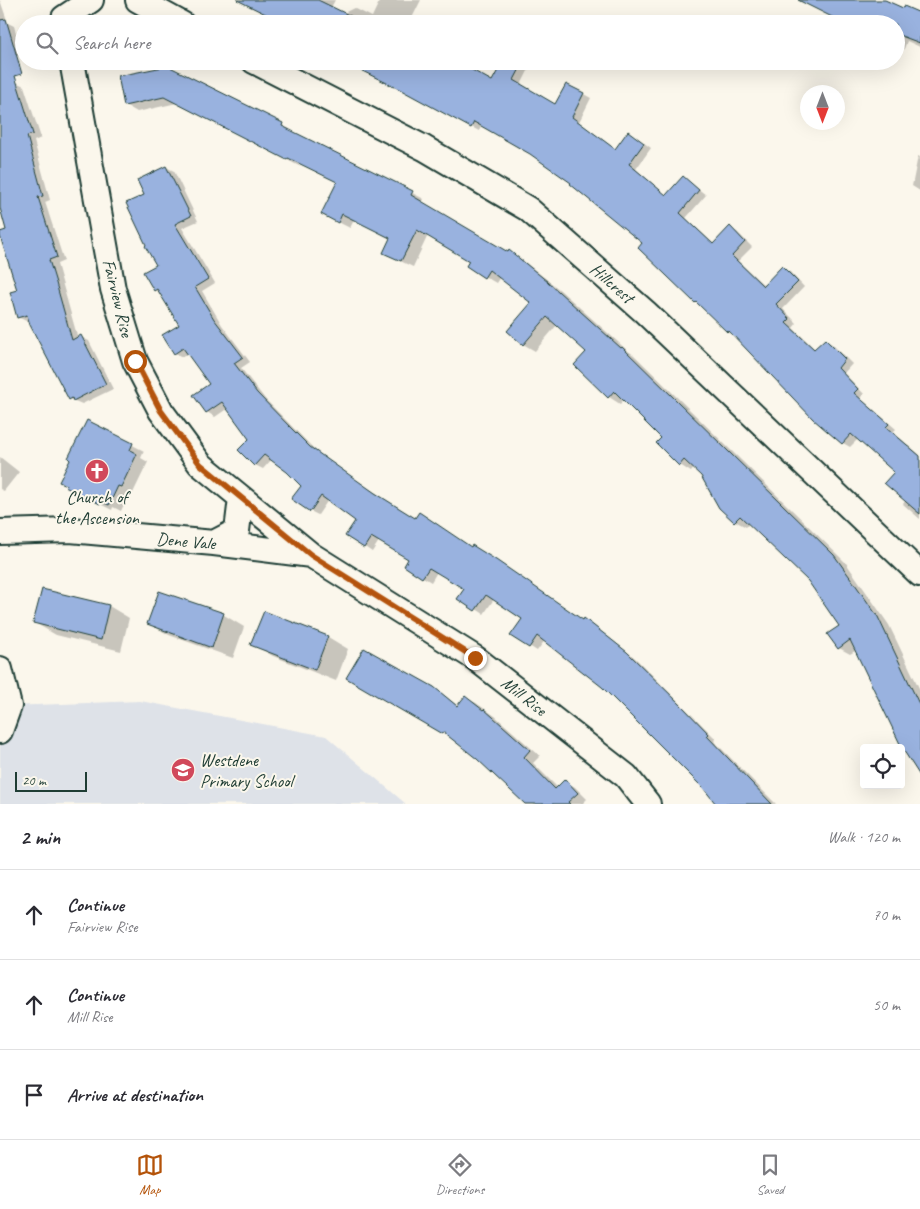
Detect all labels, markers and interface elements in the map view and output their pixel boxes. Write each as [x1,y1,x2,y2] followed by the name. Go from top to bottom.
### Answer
[15,15,905,70] search box
[33,29,61,57] icon: search
[73,31,150,55] text: Search here
[800,85,845,130] north arrow
[98,257,139,340] street label: Fairview Rise
[586,258,641,310] street label: Hillcrest
[124,350,147,373] route start
[84,458,110,484] church icon: Church of the Ascension
[55,486,140,529] place label: Church of the Ascension
[156,527,218,555] street label: Dene Vale
[464,647,487,670] route end
[497,672,552,721] street label: Mill Rise
[860,744,905,789] map controls
[860,744,905,789] button: locate
[200,749,295,792] place label: Westdene Primary School
[170,757,196,783] school or university icon: Westdene Primary School
[15,769,88,792] scale bar
[22,772,46,789] text: 20 m
[20,824,60,850] text: 2 min
[828,827,900,847] text: Walk · 120 m
[67,893,124,917] text: Continue
[20,901,48,929] icon: ahead
[873,905,900,925] text: 70 m
[67,917,137,937] text: Fairview Rise
[67,983,124,1007] text: Continue
[20,991,48,1019] icon: ahead
[873,995,900,1015] text: 50 m
[67,1007,113,1027] text: Mill Rise
[20,1081,48,1109] icon: arrive
[67,1083,203,1107] text: Arrive at destination
[136,1151,164,1198] tab: Map
[436,1151,484,1198] tab: Directions
[756,1151,784,1198] tab: Saved

